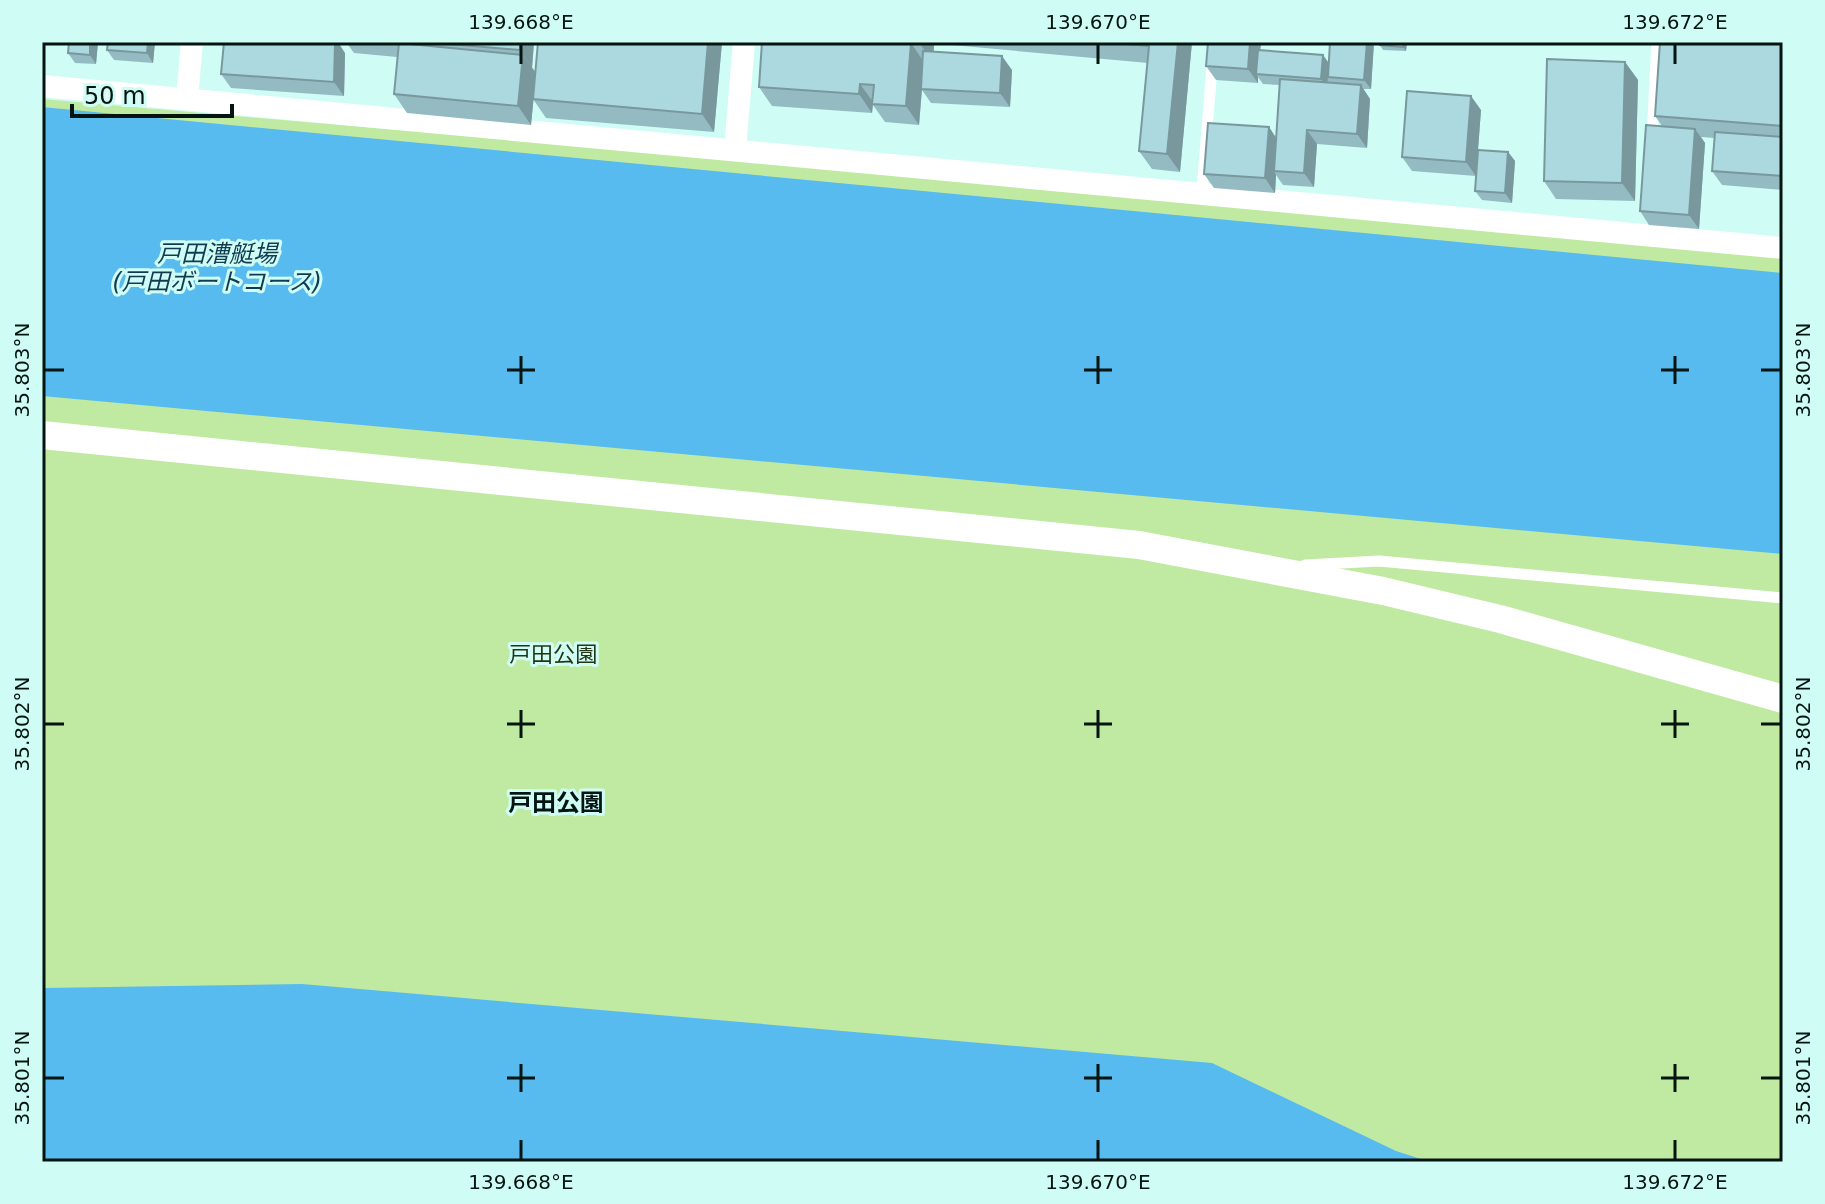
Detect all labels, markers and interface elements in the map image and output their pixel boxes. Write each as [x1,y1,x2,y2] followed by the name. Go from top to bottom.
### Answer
[468,10,574,34] text: 139.668°E
[1045,10,1151,34] text: 139.670°E
[1622,10,1728,34] text: 139.672°E
[72,68,232,118] scale bar
[84,82,146,110] text: 50 m
[112,240,322,296] water label: 戸田漕艇場 (戸田ボートコース)
[10,323,34,417] text: 35.803°N
[1791,323,1815,417] text: 35.803°N
[509,642,597,667] park label: 戸田公園
[10,677,34,771] text: 35.802°N
[1791,677,1815,771] text: 35.802°N
[508,789,604,817] district label: 戸田公園
[10,1031,34,1125] text: 35.801°N
[1791,1031,1815,1125] text: 35.801°N
[468,1170,574,1194] text: 139.668°E
[1045,1170,1151,1194] text: 139.670°E
[1622,1170,1728,1194] text: 139.672°E

